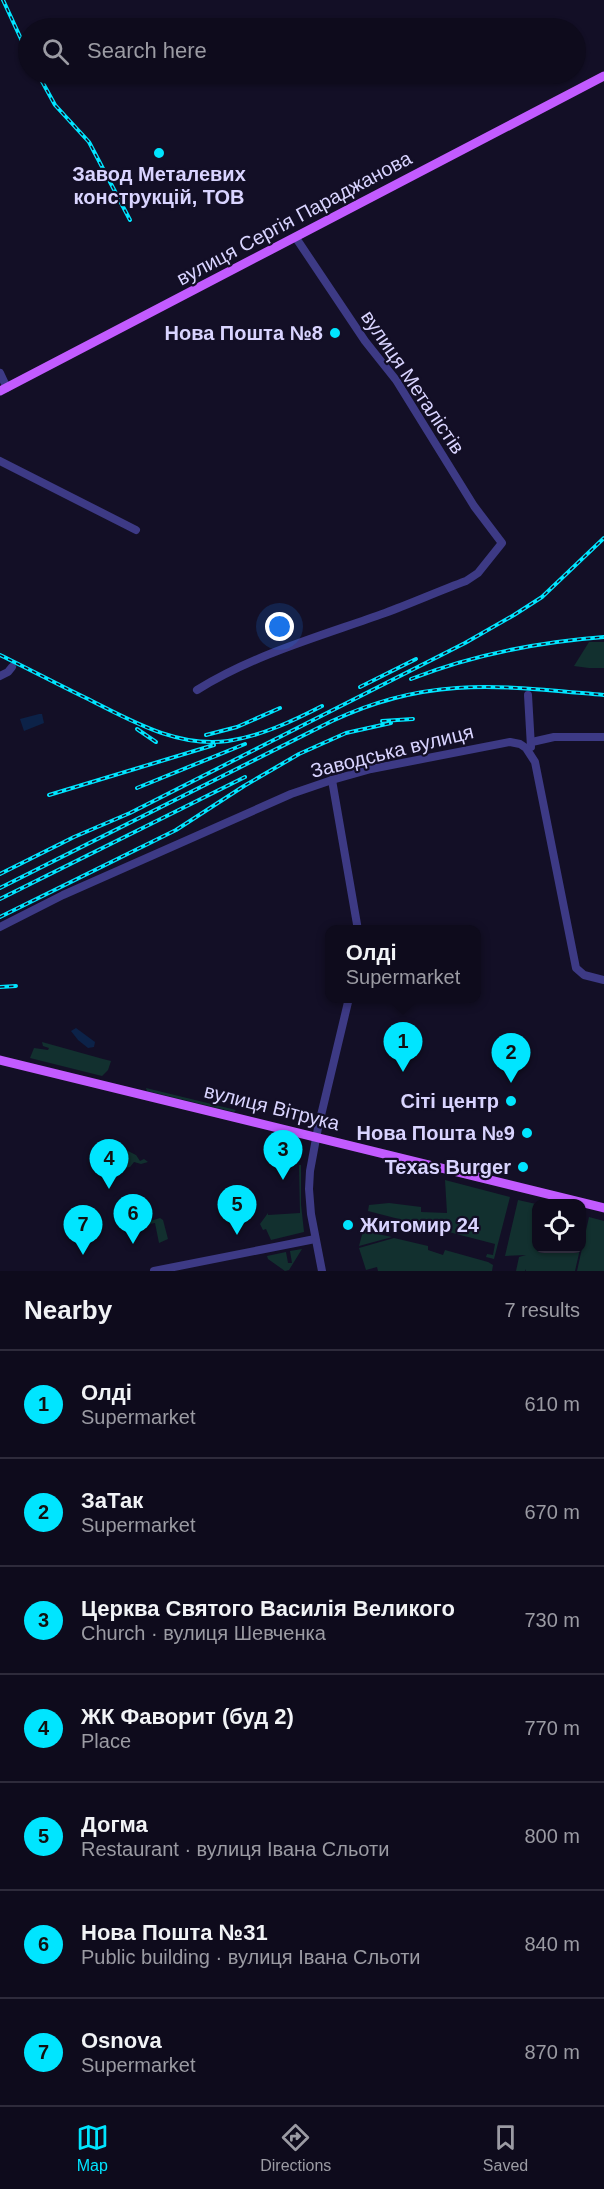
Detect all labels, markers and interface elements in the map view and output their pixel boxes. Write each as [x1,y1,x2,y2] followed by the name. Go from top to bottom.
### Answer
[18,18,586,84] search box
[39,35,72,68] icon: search
[87,38,207,63] text: Search here
[152,146,166,160] marker: Завод Металевих конструкцій, ТОВ
[173,146,416,289] street label: вулиця Сергія Параджанова
[72,163,246,208] place label: Завод Металевих конструкцій, ТОВ
[357,306,469,458] street label: вулиця Металістів
[164,322,323,344] place label: Нова Пошта №8
[328,326,342,340] marker: Нова Пошта №8
[265,612,294,641] your location
[308,720,476,782] street label: Заводська вулиця
[325,925,481,1003] popup
[346,940,397,965] text: Олді
[346,966,460,988] text: Supermarket
[384,1022,422,1072] pin: 1
[492,1034,530,1083] pin: 2
[202,1080,343,1135] street label: вулиця Вітрука
[401,1090,499,1112] place label: Сіті центр
[504,1094,518,1108] marker: Сіті центр
[356,1122,515,1144] place label: Нова Пошта №9
[520,1126,534,1140] marker: Нова Пошта №9
[264,1130,302,1180] pin: 3
[90,1140,128,1189] pin: 4
[385,1156,511,1178] place label: Texas Burger
[516,1160,530,1174] marker: Texas Burger
[218,1186,256,1235] pin: 5
[114,1194,152,1244] pin: 6
[532,1199,586,1253] map controls
[532,1199,586,1253] button: locate
[64,1206,103,1255] pin: 7
[359,1214,480,1236] place label: Житомир 24
[341,1218,355,1232] marker: Житомир 24
[24,1295,112,1325] text: Nearby
[504,1299,580,1321] text: 7 results
[81,1380,132,1405] text: Олді
[38,1393,49,1415] text: 1
[524,1393,580,1415] text: 610 m
[81,1406,196,1428] text: Supermarket
[81,1488,143,1513] text: ЗаТак
[38,1501,49,1523] text: 2
[524,1501,580,1523] text: 670 m
[81,1514,196,1536] text: Supermarket
[81,1596,455,1621] text: Церква Святого Василія Великого
[38,1609,49,1631] text: 3
[524,1609,580,1631] text: 730 m
[81,1622,326,1644] text: Church · вулиця Шевченка
[81,1704,294,1729] text: ЖК Фаворит (буд 2)
[38,1717,49,1739] text: 4
[524,1717,580,1739] text: 770 m
[81,1730,131,1752] text: Place
[81,1812,148,1837] text: Догма
[38,1825,49,1847] text: 5
[524,1825,580,1847] text: 800 m
[81,1838,389,1860] text: Restaurant · вулиця Івана Сльоти
[81,1920,268,1945] text: Нова Пошта №31
[38,1933,49,1955] text: 6
[524,1933,580,1955] text: 840 m
[81,1946,421,1968] text: Public building · вулиця Івана Сльоти
[81,2028,162,2053] text: Osnova
[38,2041,49,2063] text: 7
[524,2041,580,2063] text: 870 m
[81,2054,196,2076] text: Supermarket
[76,2121,109,2175] tab: Map
[260,2121,331,2175] tab: Directions
[483,2121,528,2175] tab: Saved

